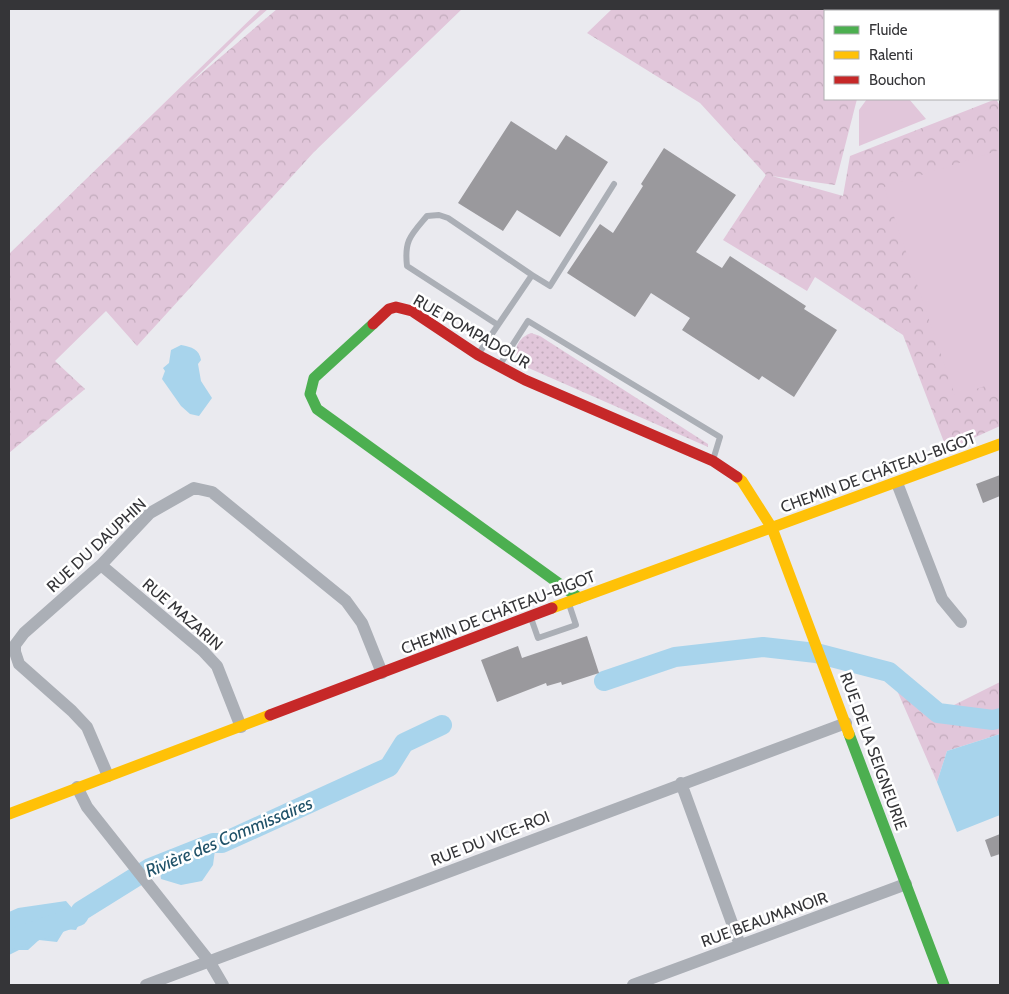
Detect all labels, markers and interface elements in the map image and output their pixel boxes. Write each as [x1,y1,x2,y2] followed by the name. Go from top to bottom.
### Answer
[824,10,999,100] legend
[869,21,908,39] text: Fluide
[869,46,913,64] text: Ralenti
[869,71,926,89] text: Bouchon
[410,290,534,373] street label: RUE POMPADOUR
[778,428,979,517] street label: CHEMIN DE CHÂTEAU-BIGOT
[43,494,150,596] street label: RUE DU DAUPHIN
[398,566,598,658] street label: CHEMIN DE CHÂTEAU-BIGOT
[139,574,227,654] street label: RUE MAZARIN
[836,670,911,833] street label: RUE DE LA SEIGNEURIE
[142,792,316,882] water label: Rivière des Commissaires
[428,807,552,870] street label: RUE DU VICE-ROI
[698,888,830,951] street label: RUE BEAUMANOIR

